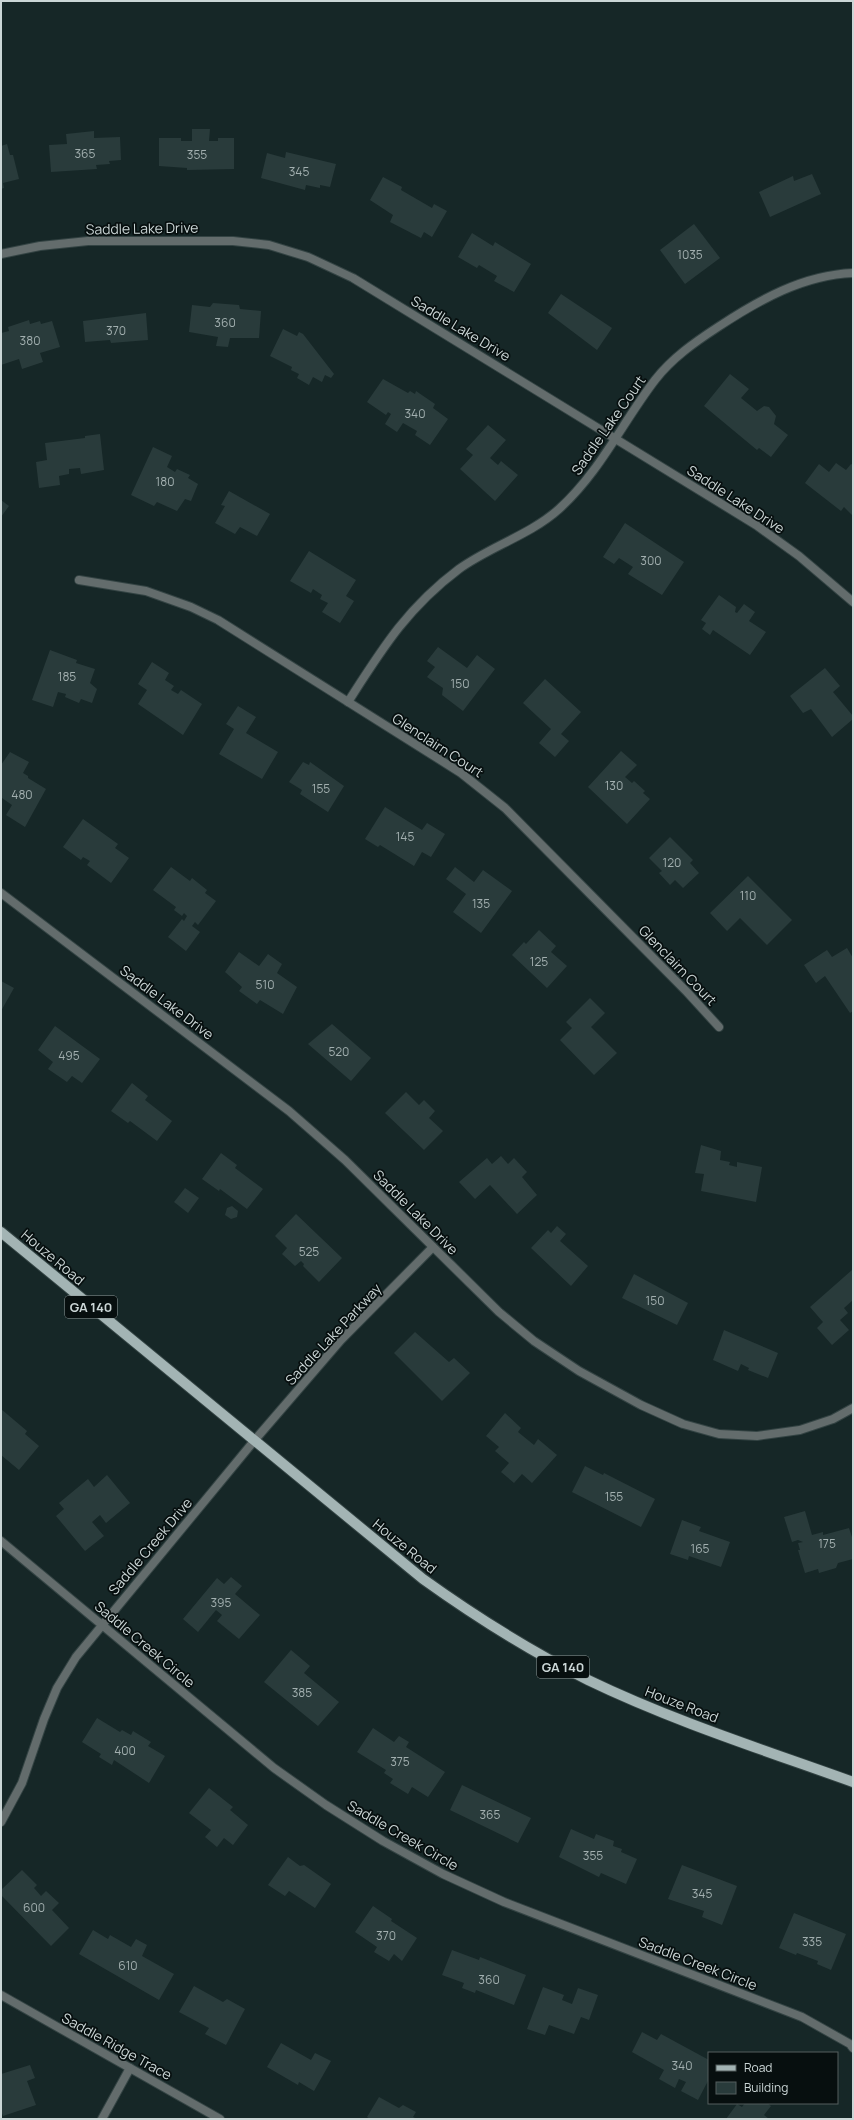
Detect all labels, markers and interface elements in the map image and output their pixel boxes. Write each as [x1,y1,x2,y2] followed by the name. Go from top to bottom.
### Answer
[74,145,96,162] house number: 365
[187,146,207,163] house number: 355
[289,163,309,180] house number: 345
[85,218,199,238] street label: Saddle Lake Drive
[677,246,703,263] house number: 1035
[408,291,514,365] street label: Saddle Lake Drive
[214,314,236,331] house number: 360
[106,322,126,339] house number: 370
[20,332,40,349] house number: 380
[567,371,650,478] street label: Saddle Lake Court
[404,405,426,422] house number: 340
[684,460,788,538] street label: Saddle Lake Drive
[156,473,174,490] house number: 180
[640,552,662,569] house number: 300
[58,668,76,685] house number: 185
[451,675,469,692] house number: 150
[389,709,487,782] street label: Glenclairn Court
[605,777,623,794] house number: 130
[312,780,330,797] house number: 155
[11,786,33,803] house number: 480
[396,828,414,845] house number: 145
[663,854,681,871] house number: 120
[740,887,756,904] house number: 110
[472,895,490,912] house number: 135
[635,921,721,1010] street label: Glenclairn Court
[530,953,548,970] house number: 125
[116,960,218,1044] street label: Saddle Lake Drive
[256,976,274,993] house number: 510
[329,1043,349,1060] house number: 520
[58,1047,80,1064] house number: 495
[369,1165,463,1259] street label: Saddle Lake Drive
[17,1225,89,1289] street label: Houze Road
[299,1243,319,1260] house number: 525
[281,1278,386,1389] street label: Saddle Lake Parkway
[646,1292,664,1309] house number: 150
[65,1296,117,1318] road number: GA 140
[605,1488,623,1505] house number: 155
[104,1494,196,1598] street label: Saddle Creek Drive
[369,1514,441,1578] street label: Houze Road
[818,1535,836,1552] house number: 175
[690,1540,710,1557] house number: 165
[210,1594,232,1611] house number: 395
[91,1596,199,1692] street label: Saddle Creek Circle
[537,1656,589,1678] road number: GA 140
[643,1681,721,1727] street label: Houze Road
[292,1684,312,1701] house number: 385
[114,1742,136,1759] house number: 400
[390,1753,410,1770] house number: 375
[344,1795,462,1875] street label: Saddle Creek Circle
[479,1806,501,1823] house number: 365
[583,1847,603,1864] house number: 355
[692,1885,712,1902] house number: 345
[23,1899,45,1916] house number: 600
[376,1927,396,1944] house number: 370
[636,1932,760,1994] street label: Saddle Creek Circle
[802,1933,822,1950] house number: 335
[118,1957,138,1974] house number: 610
[478,1971,500,1988] house number: 360
[59,2008,175,2084] street label: Saddle Ridge Trace
[708,2052,838,2104] legend
[671,2057,693,2074] house number: 340
[744,2059,772,2076] text: Road
[744,2079,788,2096] text: Building

